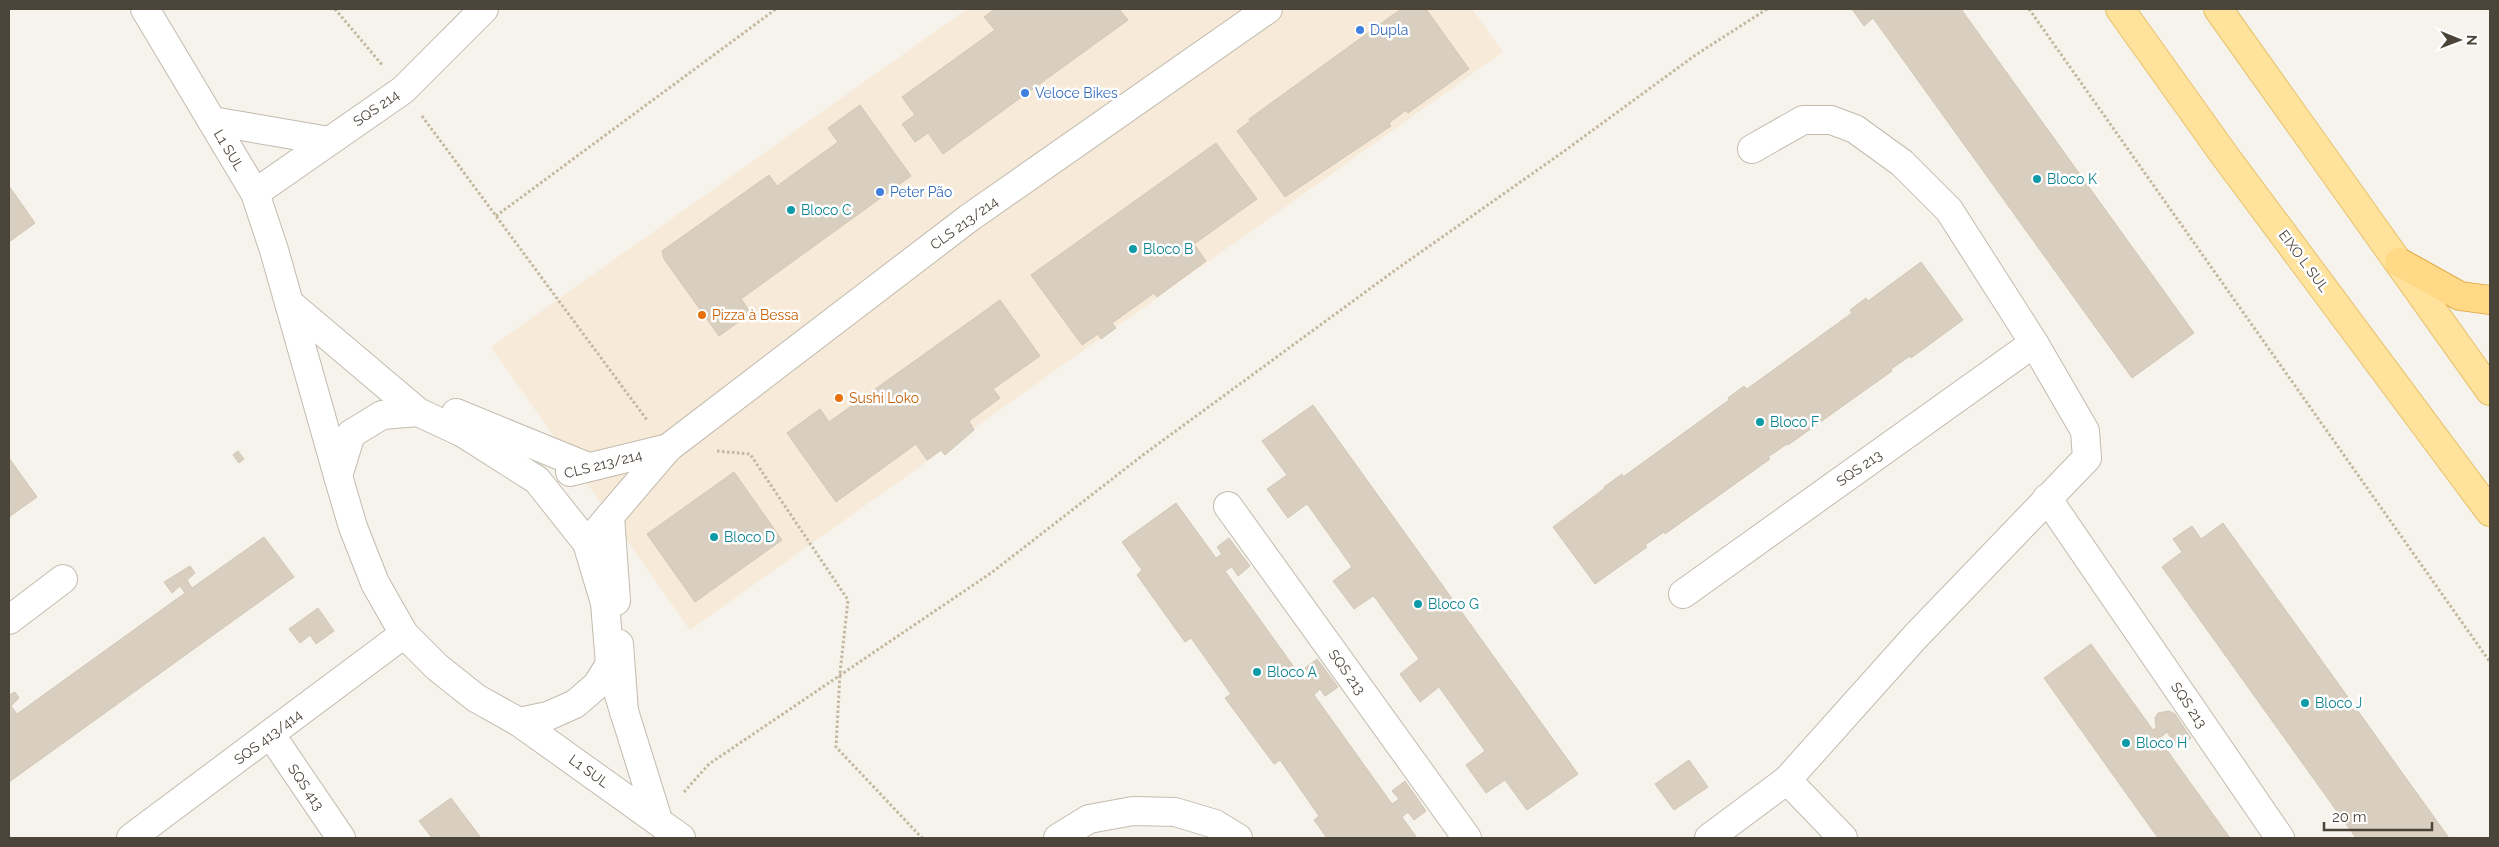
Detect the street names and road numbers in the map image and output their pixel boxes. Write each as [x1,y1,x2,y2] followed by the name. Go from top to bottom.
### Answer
[350,86,402,129] street label: SQS 214
[211,127,247,173] street label: L1 SUL
[927,193,1001,253] street label: CLS 213/214
[2276,227,2332,295] street label: EIXO L SUL
[562,447,644,481] street label: CLS 213/214
[1833,447,1885,489] street label: SQS 213
[1325,646,1369,698] street label: SQS 213
[2168,679,2210,731] street label: SQS 213
[231,706,305,768] street label: SQS 413/414
[566,751,612,791] street label: L1 SUL
[285,761,327,813] street label: SQS 413

